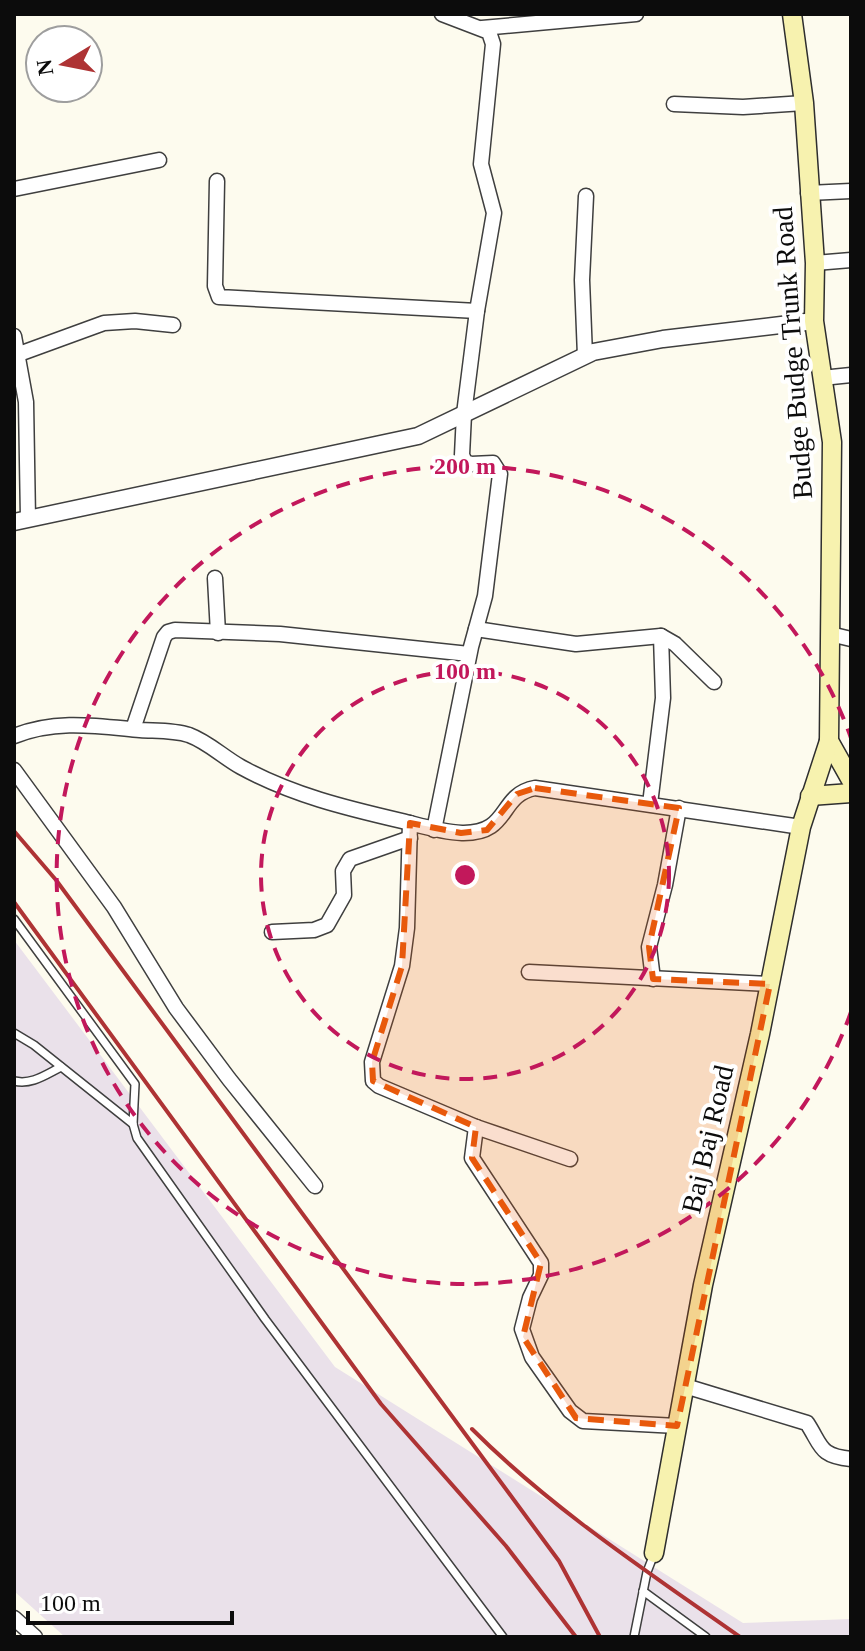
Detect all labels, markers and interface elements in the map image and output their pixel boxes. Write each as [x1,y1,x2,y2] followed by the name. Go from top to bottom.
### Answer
[24,24,104,104] north arrow
[31,57,58,77] text: N
[767,206,818,500] street label: Budge Budge Trunk Road
[434,453,496,479] text: 200 m
[434,658,496,684] text: 100 m
[451,861,479,889] centre of rings
[675,1062,740,1216] street label: Baj Baj Road
[28,1575,232,1625] scale bar
[40,1590,101,1616] text: 100 m

